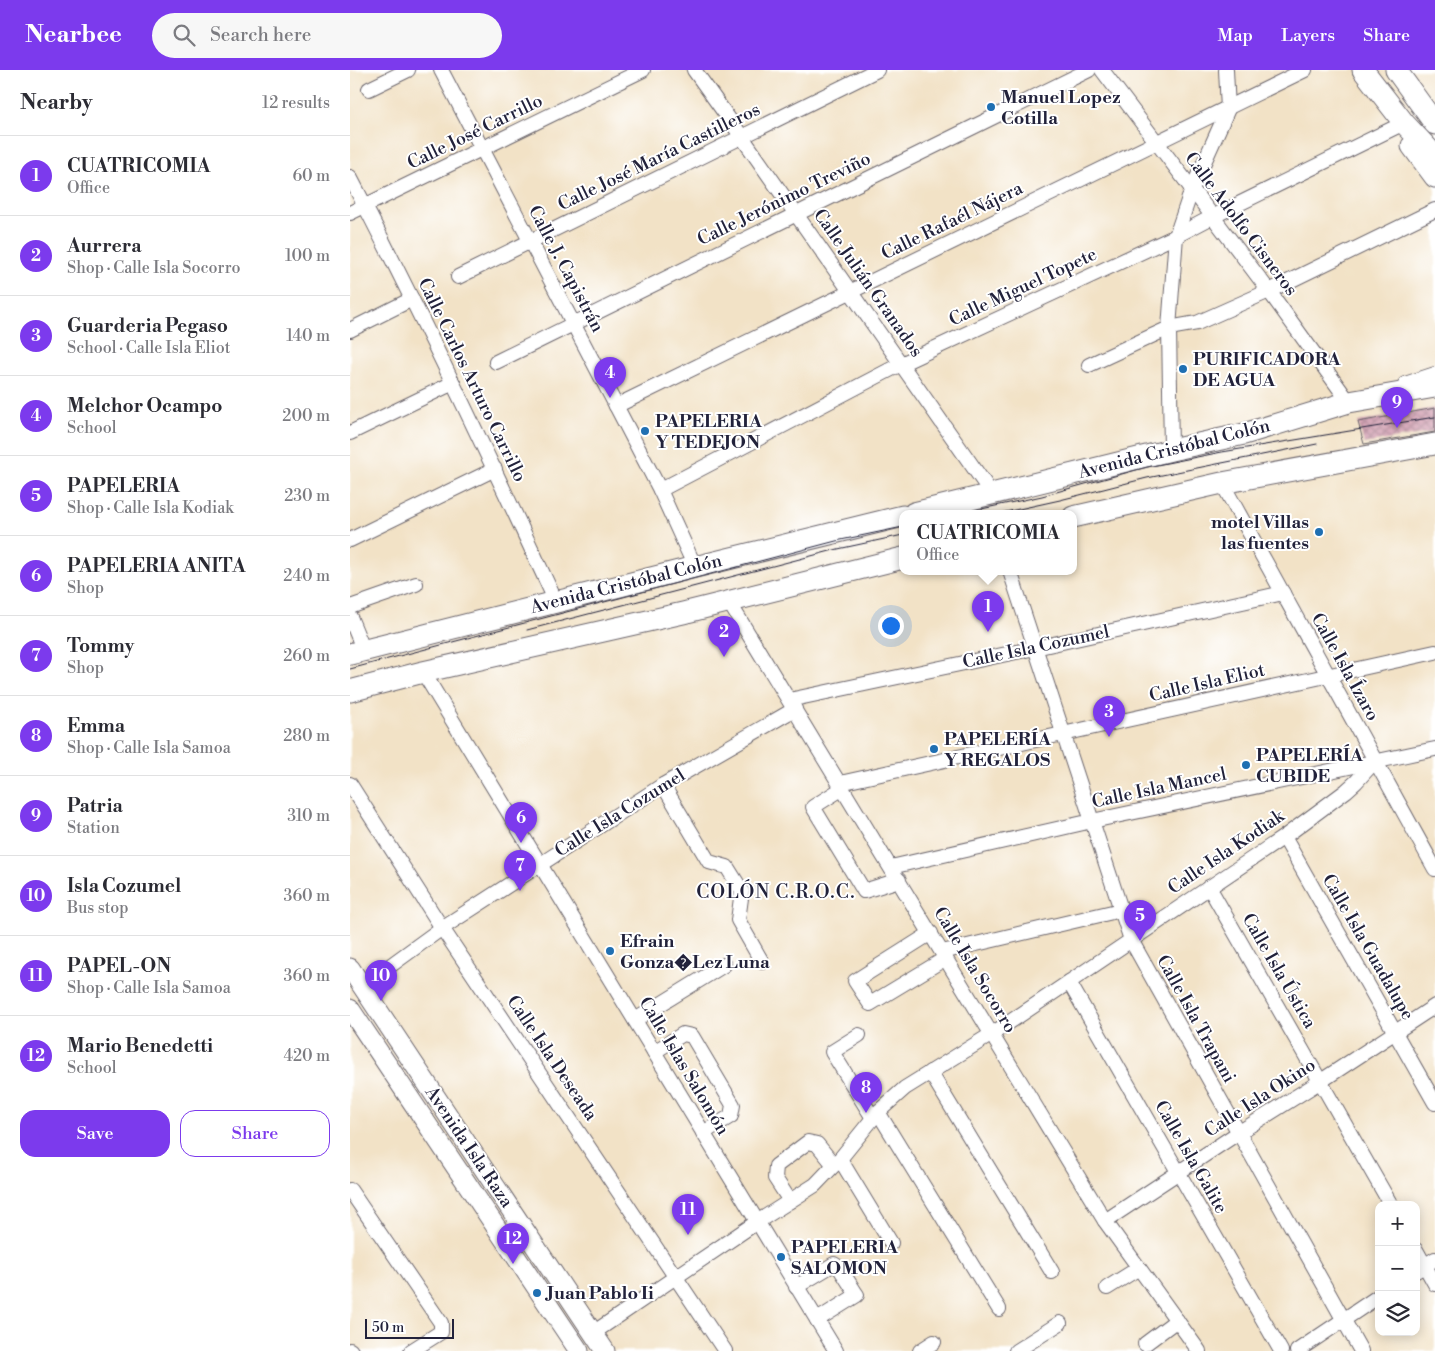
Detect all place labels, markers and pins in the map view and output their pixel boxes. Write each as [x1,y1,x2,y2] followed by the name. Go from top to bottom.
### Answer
[1001,86,1121,130] place label: Manuel Lopez Cotilla
[985,101,997,113] marker: Manuel Lopez Cotilla
[1193,348,1342,392] place label: PURIFICADORA DE AGUA
[594,357,626,398] pin: 4
[1177,363,1189,375] marker: PURIFICADORA DE AGUA
[1381,387,1413,428] pin: 9
[655,410,763,454] place label: PAPELERIA Y TEDEJON
[639,425,651,437] marker: PAPELERIA Y TEDEJON
[1211,511,1309,555] place label: motel Villas las fuentes
[1313,526,1325,538] marker: motel Villas las fuentes
[972,591,1004,632] pin: 1
[708,616,740,657] pin: 2
[1093,696,1125,737] pin: 3
[944,728,1052,772] place label: PAPELERÍA Y REGALOS
[928,743,940,755] marker: PAPELERÍA Y REGALOS
[1256,744,1364,788] place label: PAPELERÍA CUBIDE
[1240,759,1252,771] marker: PAPELERÍA CUBIDE
[505,802,537,843] pin: 6
[504,850,536,891] pin: 7
[1124,900,1156,941] pin: 5
[620,930,770,974] place label: Efrain Gonza�Lez Luna
[604,945,616,957] marker: Efrain Gonza�Lez Luna
[365,960,397,1001] pin: 10
[850,1072,882,1113] pin: 8
[672,1194,704,1235] pin: 11
[497,1223,529,1264] pin: 12
[791,1236,899,1280] place label: PAPELERIA SALOMON
[775,1251,787,1263] marker: PAPELERIA SALOMON
[544,1282,654,1305] place label: Juan Pablo Ii
[531,1287,543,1299] marker: Juan Pablo Ii

